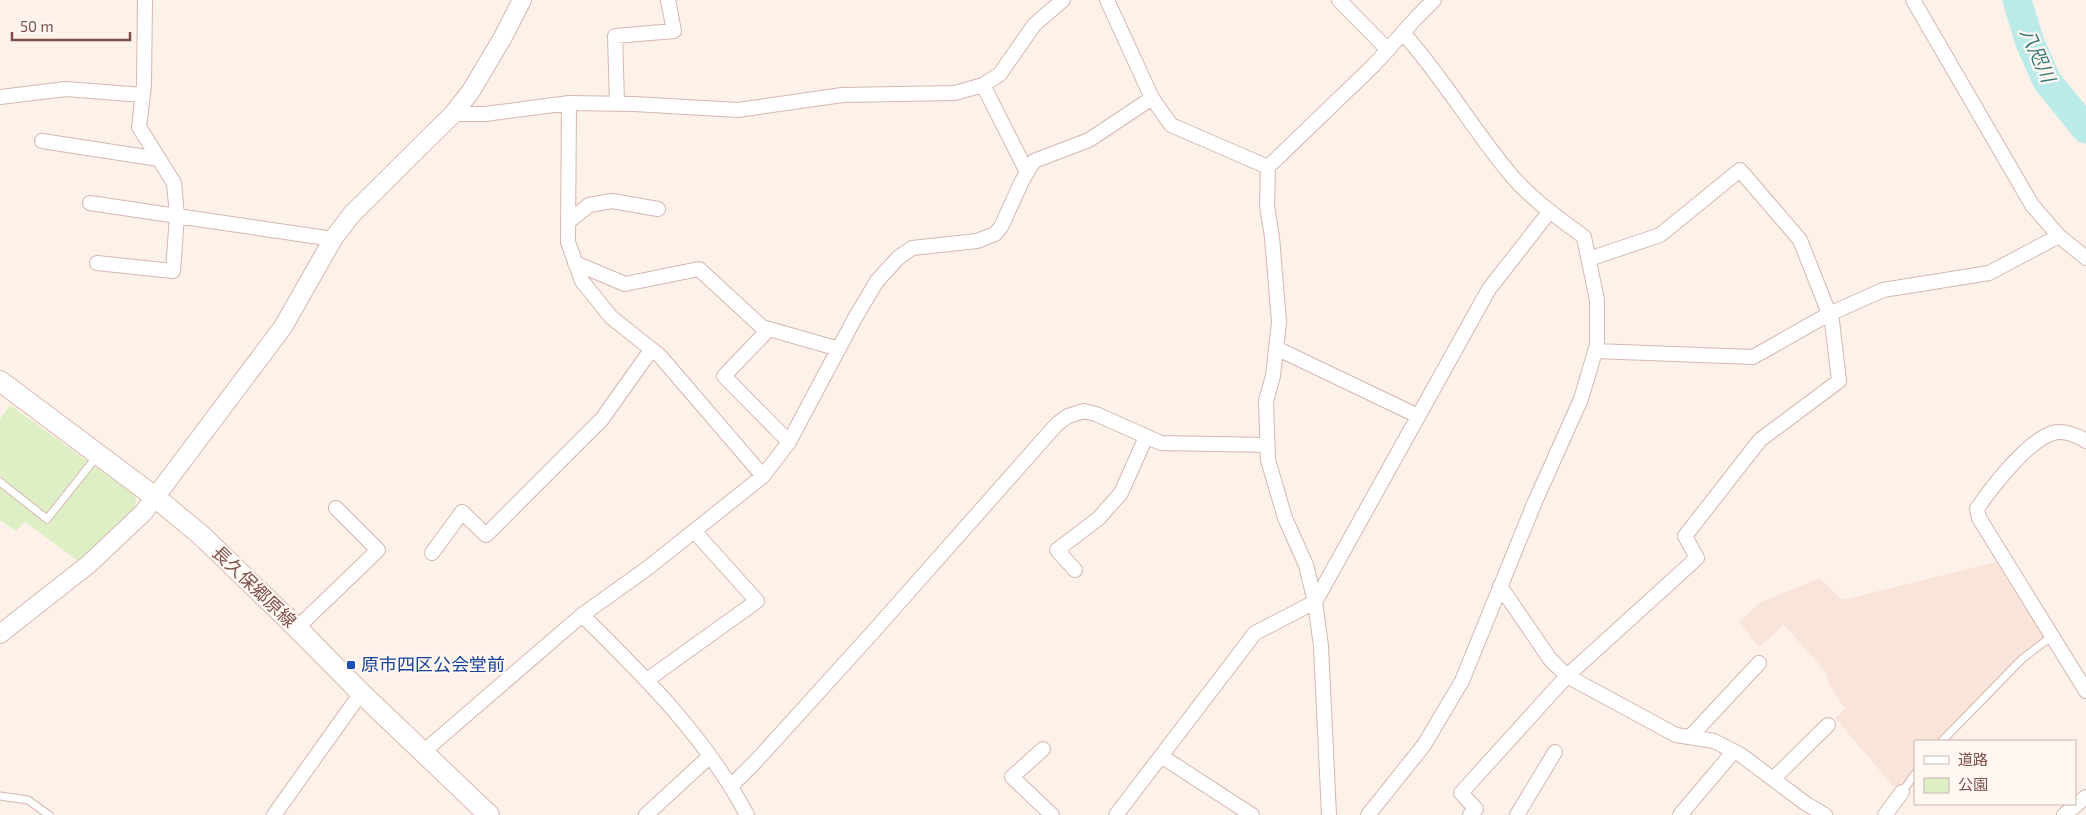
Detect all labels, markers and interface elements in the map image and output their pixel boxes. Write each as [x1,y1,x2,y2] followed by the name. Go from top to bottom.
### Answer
[12,10,130,42] scale bar
[20,17,54,35] text: 50 m
[2016,24,2061,87] water label: 八咫川
[208,541,301,632] street label: 長久保郷原線
[361,653,505,675] place label: 原市四区公会堂前
[345,659,357,671] marker: 原市四区公会堂前
[1914,740,2076,805] legend
[1958,750,1988,768] text: 道路
[1958,775,1988,793] text: 公園

